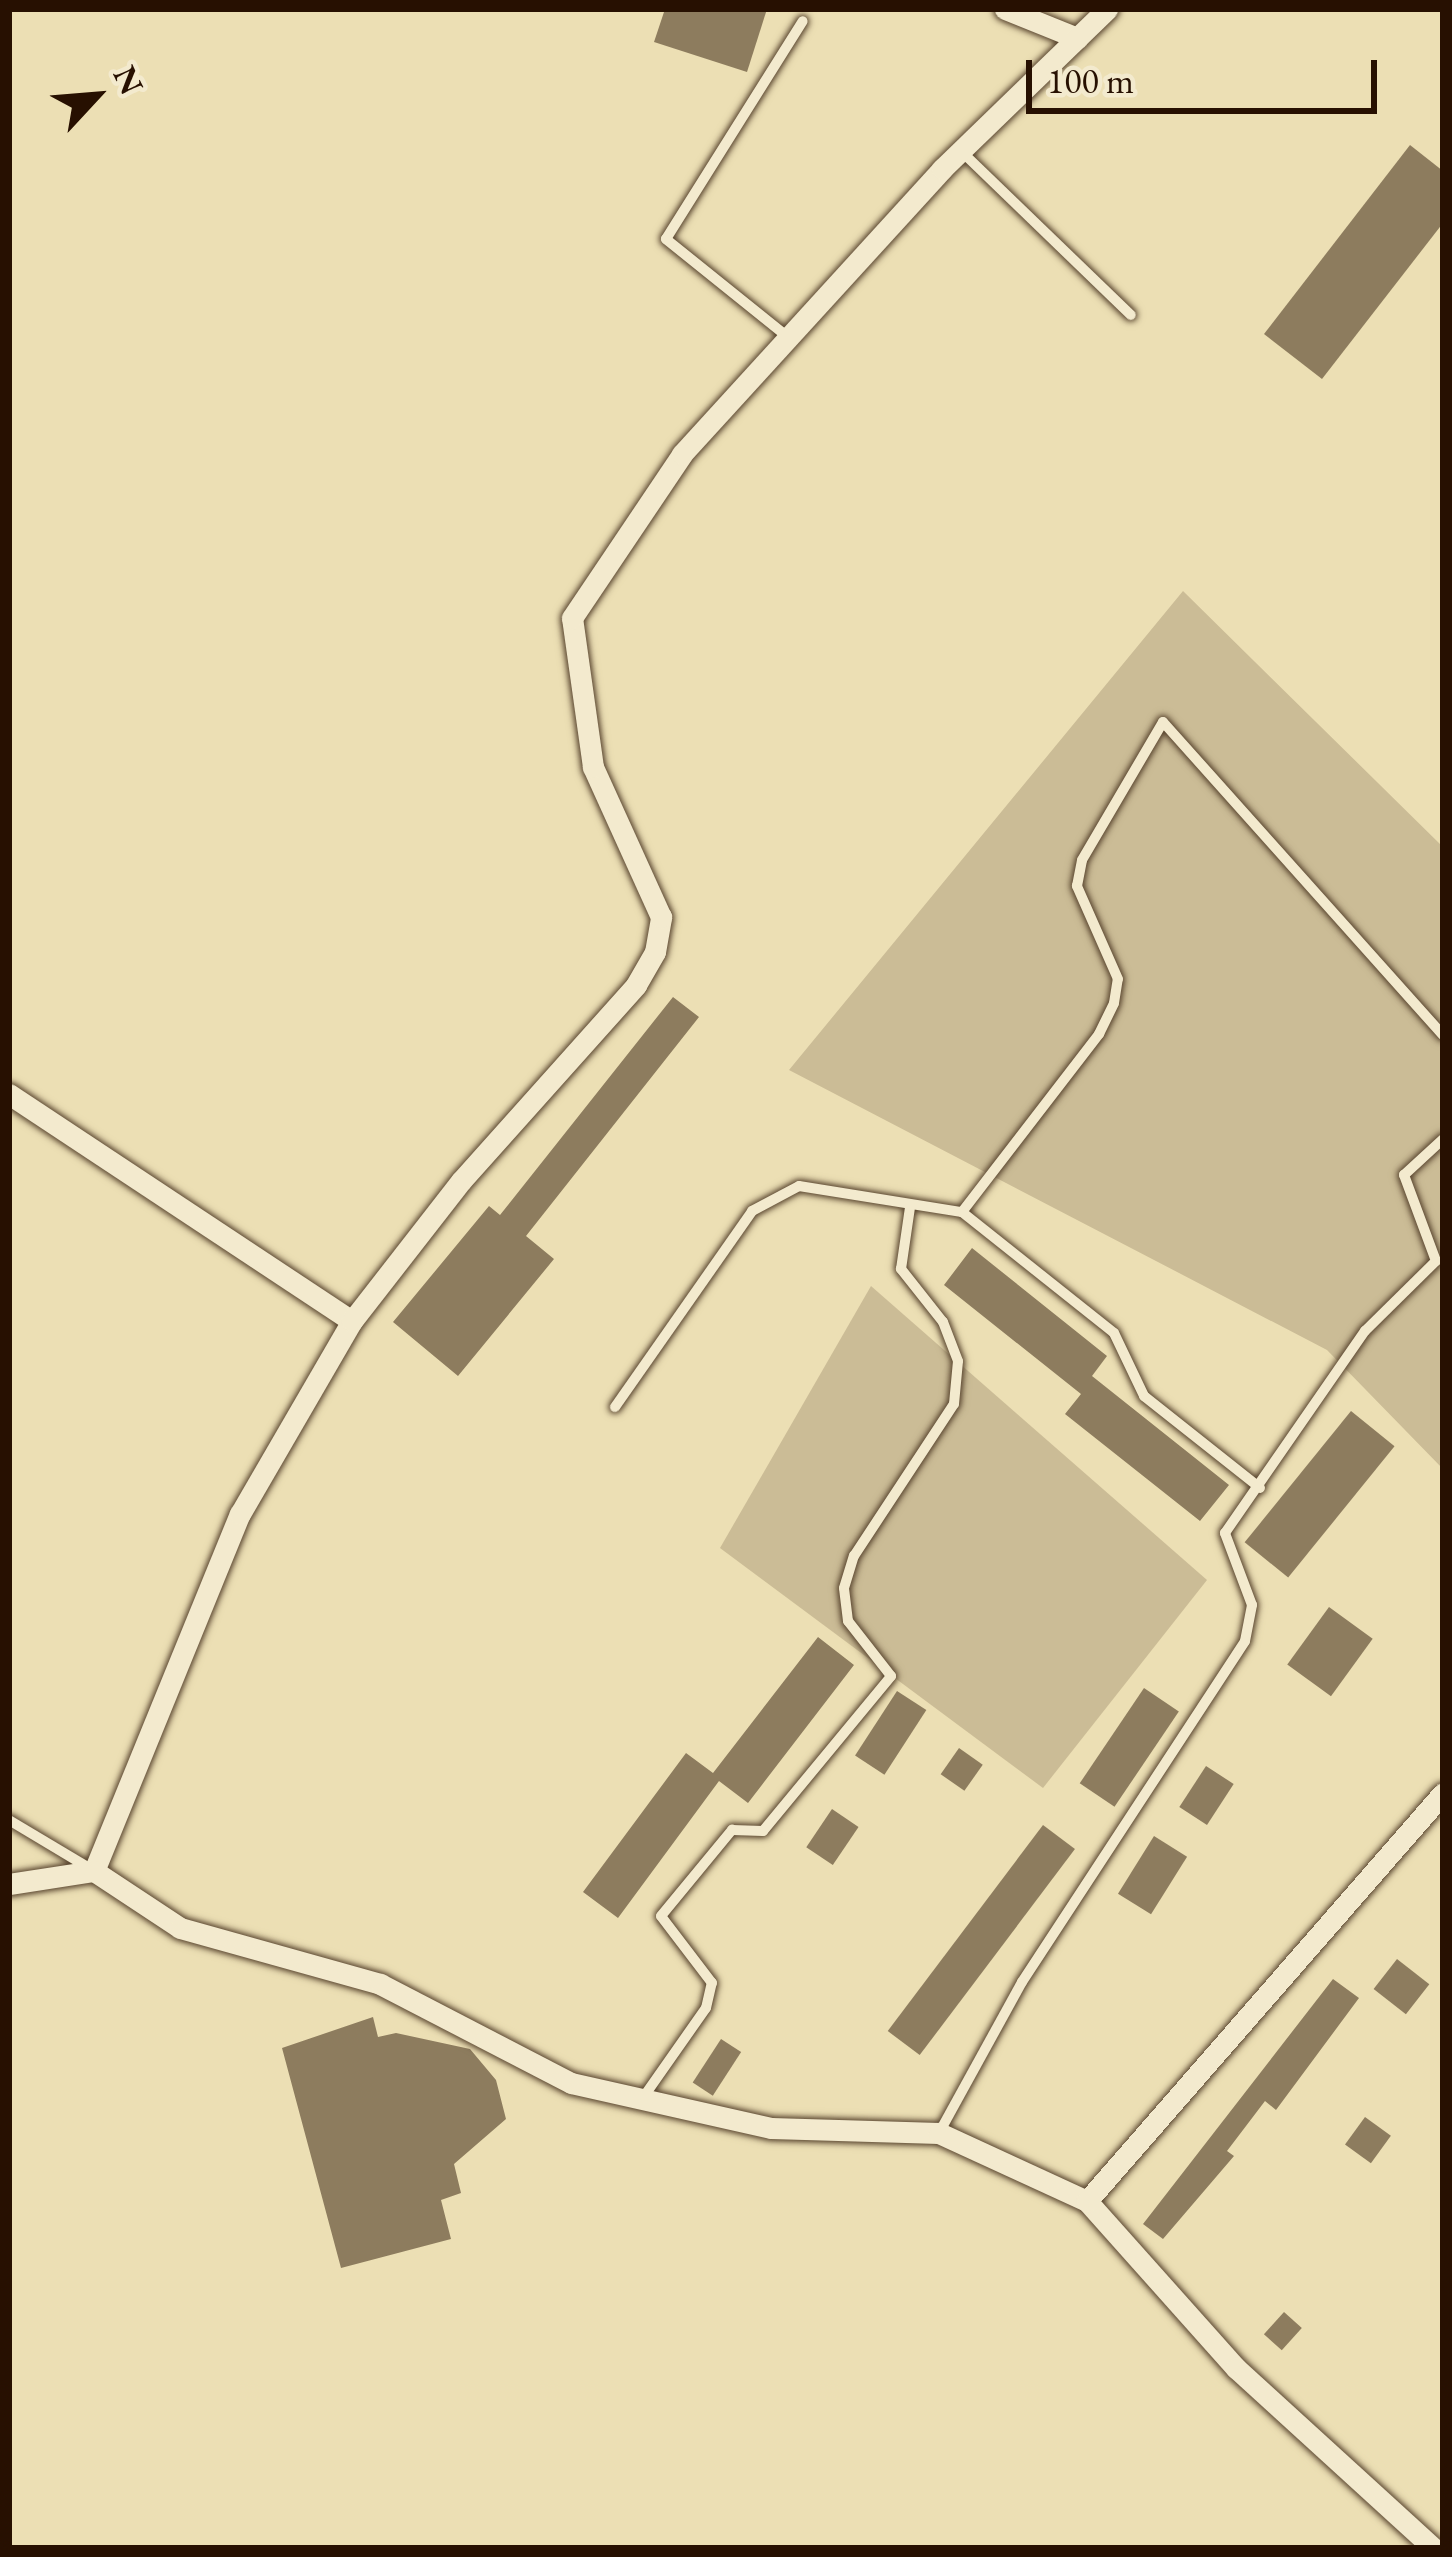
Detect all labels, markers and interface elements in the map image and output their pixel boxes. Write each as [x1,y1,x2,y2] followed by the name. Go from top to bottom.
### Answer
[36,36,156,156] north arrow
[1032,36,1383,110] scale bar
[1047,57,1134,104] text: 100 m
[104,59,154,101] text: N

